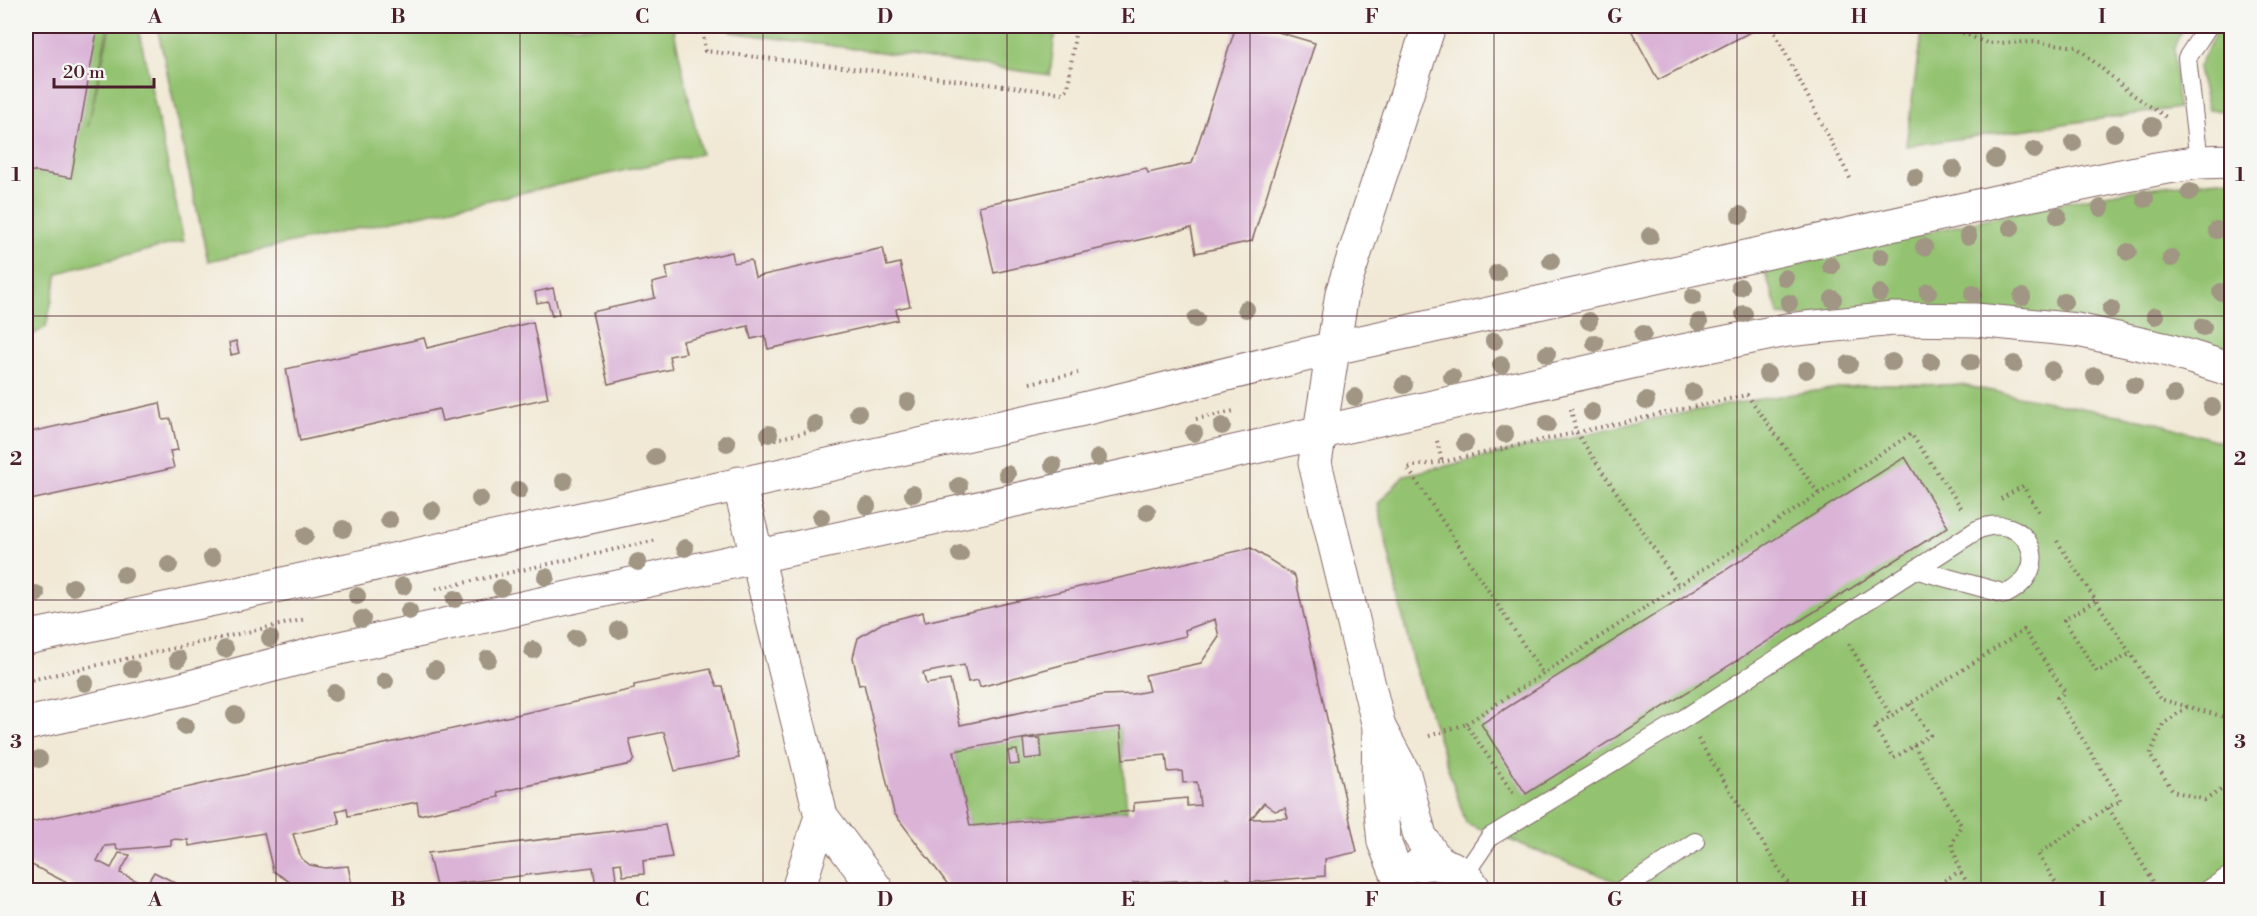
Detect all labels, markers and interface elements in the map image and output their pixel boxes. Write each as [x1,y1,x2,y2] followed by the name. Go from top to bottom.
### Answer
[147,5,163,30] text: A
[390,5,406,30] text: B
[635,5,649,30] text: C
[877,5,893,30] text: D
[1121,5,1135,30] text: E
[1365,5,1379,30] text: F
[1607,5,1623,30] text: G
[1851,5,1868,30] text: H
[2098,5,2106,30] text: I
[54,51,154,89] scale bar
[63,61,105,84] text: 20 m
[11,163,21,188] text: 1
[2235,163,2245,188] text: 1
[10,447,22,472] text: 2
[2234,447,2246,472] text: 2
[10,730,22,755] text: 3
[2234,730,2246,755] text: 3
[147,888,163,913] text: A
[390,888,406,913] text: B
[635,888,649,913] text: C
[877,888,893,913] text: D
[1121,888,1135,913] text: E
[1365,888,1379,913] text: F
[1607,888,1623,913] text: G
[1851,888,1868,913] text: H
[2098,888,2106,913] text: I

